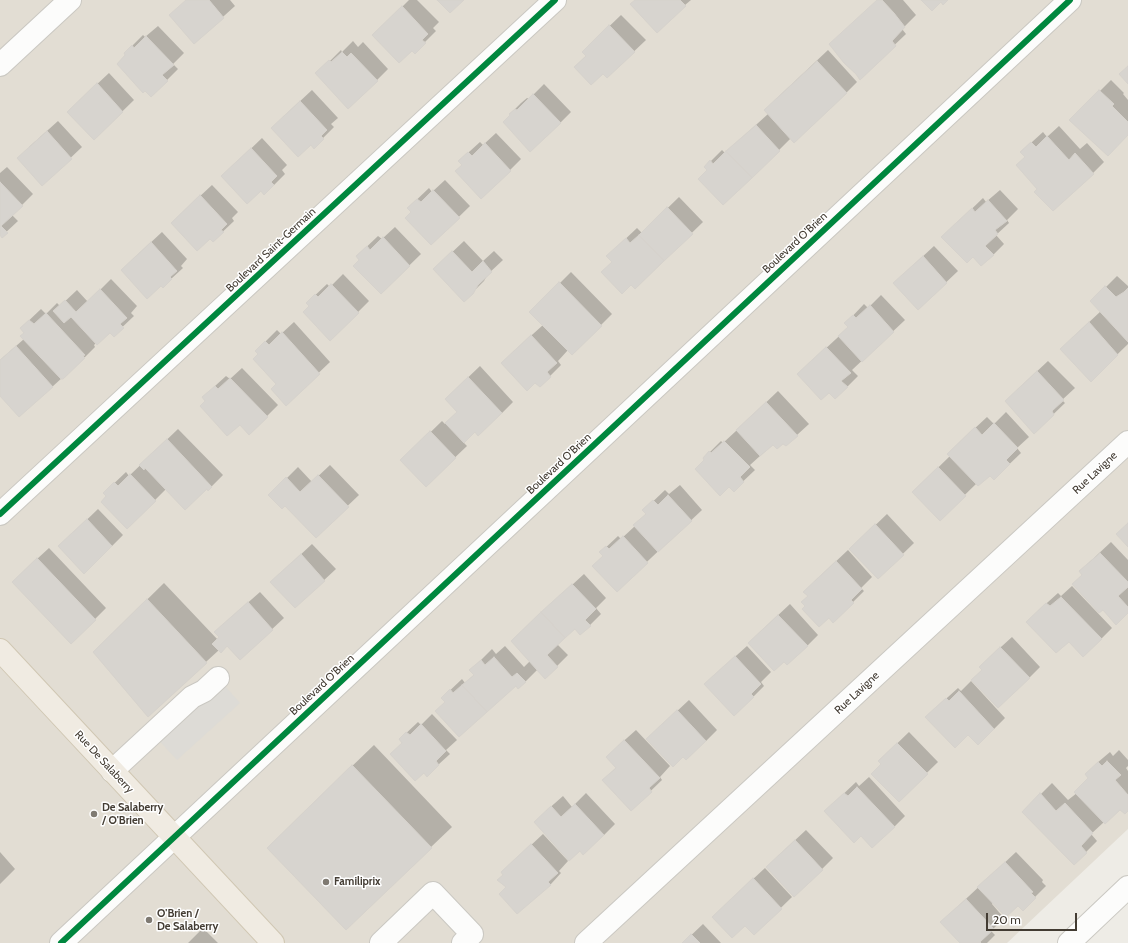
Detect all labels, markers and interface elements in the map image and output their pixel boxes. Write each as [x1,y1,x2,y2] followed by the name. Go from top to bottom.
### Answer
[224,205,318,295] street label: Boulevard Saint-Germain
[760,210,830,276] street label: Boulevard O'Brien
[524,431,594,497] street label: Boulevard O'Brien
[1070,449,1120,497] street label: Rue Lavigne
[287,652,357,718] street label: Boulevard O'Brien
[832,669,882,717] street label: Rue Lavigne
[72,728,136,796] street label: Rue De Salaberry
[102,801,163,827] place label: De Salaberry / O'Brien
[89,809,99,819] marker: De Salaberry / O'Brien
[334,875,381,889] place label: Familiprix
[321,877,331,887] marker: Familiprix
[988,905,1079,931] scale bar
[157,907,218,933] place label: O'Brien / De Salaberry
[993,912,1021,927] text: 20 m
[144,915,154,925] marker: O'Brien / De Salaberry

